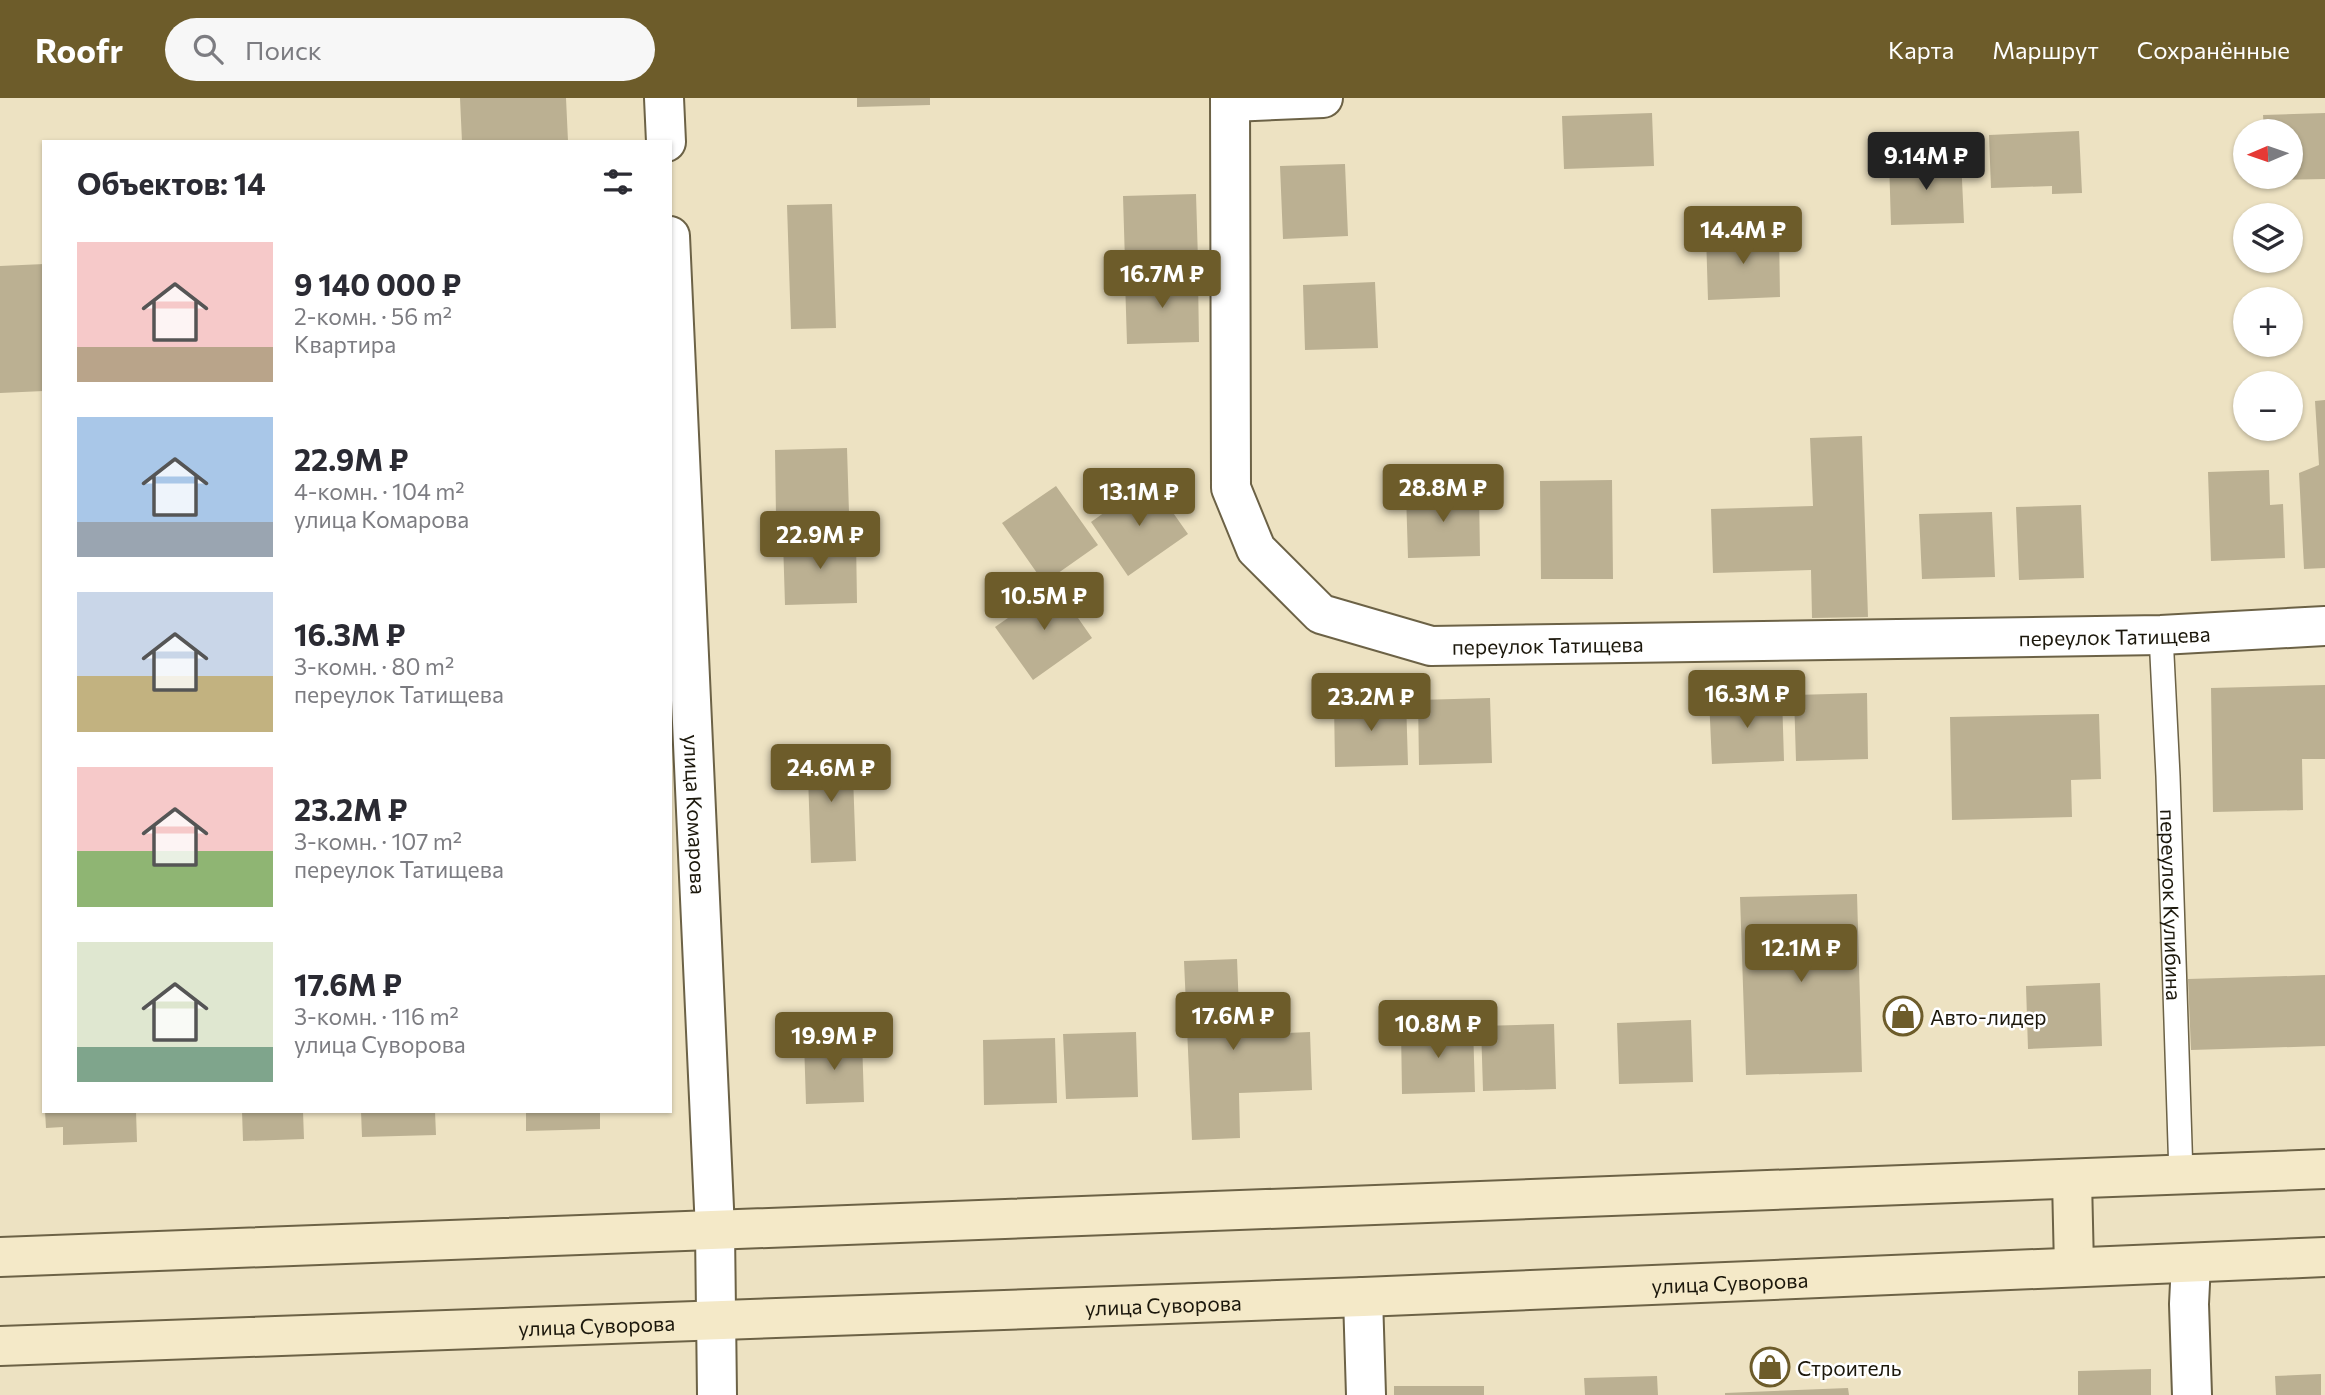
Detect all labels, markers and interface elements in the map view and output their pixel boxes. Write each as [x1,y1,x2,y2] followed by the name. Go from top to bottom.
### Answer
[165,18,655,81] search box
[35,29,123,70] text: Roofr
[189,30,227,68] icon: search
[245,34,322,65] text: Поиск
[1888,35,1954,64] text: Карта
[1992,35,2099,64] text: Маршрут
[2137,35,2290,64] text: Сохранённые
[2233,119,2303,189] north arrow
[2233,119,2303,441] map controls
[1861,132,1991,192] pin: 9.14M ₽
[1884,141,1968,169] text: 9.14M ₽
[599,163,637,201] icon: filters
[77,164,266,201] text: Объектов: 14
[2233,203,2303,273] button: layers
[1678,206,1808,266] pin: 14.4M ₽
[1700,215,1786,243] text: 14.4M ₽
[1097,250,1227,310] pin: 16.7M ₽
[1120,259,1204,287] text: 16.7M ₽
[294,265,461,302] text: 9 140 000 ₽
[133,270,217,354] icon: home
[2233,287,2303,357] button: +
[294,302,452,330] text: 2-комн. · 56 m²
[294,330,396,358] text: Квартира
[2233,371,2303,441] button: −
[294,440,409,477] text: 22.9M ₽
[133,445,217,529] icon: home
[1378,464,1508,524] pin: 28.8M ₽
[1074,468,1204,528] pin: 13.1M ₽
[1399,473,1487,501] text: 28.8M ₽
[294,477,464,505] text: 4-комн. · 104 m²
[1099,477,1179,505] text: 13.1M ₽
[294,505,469,533] text: улица Комарова
[755,512,885,571] pin: 22.9M ₽
[776,520,864,548] text: 22.9M ₽
[979,573,1109,632] pin: 10.5M ₽
[1001,581,1087,609] text: 10.5M ₽
[294,615,406,652] text: 16.3M ₽
[133,620,217,704] icon: home
[2018,620,2211,650] street label: переулок Татищева
[1452,630,1644,658] street label: переулок Татищева
[294,652,454,680] text: 3-комн. · 80 m²
[1682,670,1812,730] pin: 16.3M ₽
[1306,674,1436,733] pin: 23.2M ₽
[1704,679,1790,707] text: 16.3M ₽
[294,680,504,708] text: переулок Татищева
[1327,682,1415,710] text: 23.2M ₽
[680,734,712,895] street label: улица Комарова
[766,744,896,804] pin: 24.6M ₽
[787,753,875,781] text: 24.6M ₽
[294,790,408,827] text: 23.2M ₽
[133,795,217,879] icon: home
[2157,809,2188,1001] street label: переулок Кулибина
[294,827,462,855] text: 3-комн. · 107 m²
[294,855,504,883] text: переулок Татищева
[1736,924,1866,984] pin: 12.1M ₽
[1761,933,1841,961] text: 12.1M ₽
[294,965,402,1002] text: 17.6M ₽
[133,970,217,1054] icon: home
[1168,992,1298,1052] pin: 17.6M ₽
[1882,995,1924,1037] shop icon: Авто-лидер
[1373,1000,1503,1060] pin: 10.8M ₽
[1192,1001,1274,1029] text: 17.6M ₽
[294,1002,459,1030] text: 3-комн. · 116 m²
[1930,1004,2047,1029] place label: Авто-лидер
[1394,1009,1482,1037] text: 10.8M ₽
[769,1012,899,1072] pin: 19.9M ₽
[791,1021,877,1049] text: 19.9M ₽
[294,1030,466,1058] text: улица Суворова
[1651,1266,1809,1297] street label: улица Суворова
[1084,1289,1242,1319] street label: улица Суворова
[518,1309,675,1340] street label: улица Суворова
[1749,1346,1791,1388] shop icon: Строитель
[1797,1355,1902,1380] place label: Строитель

